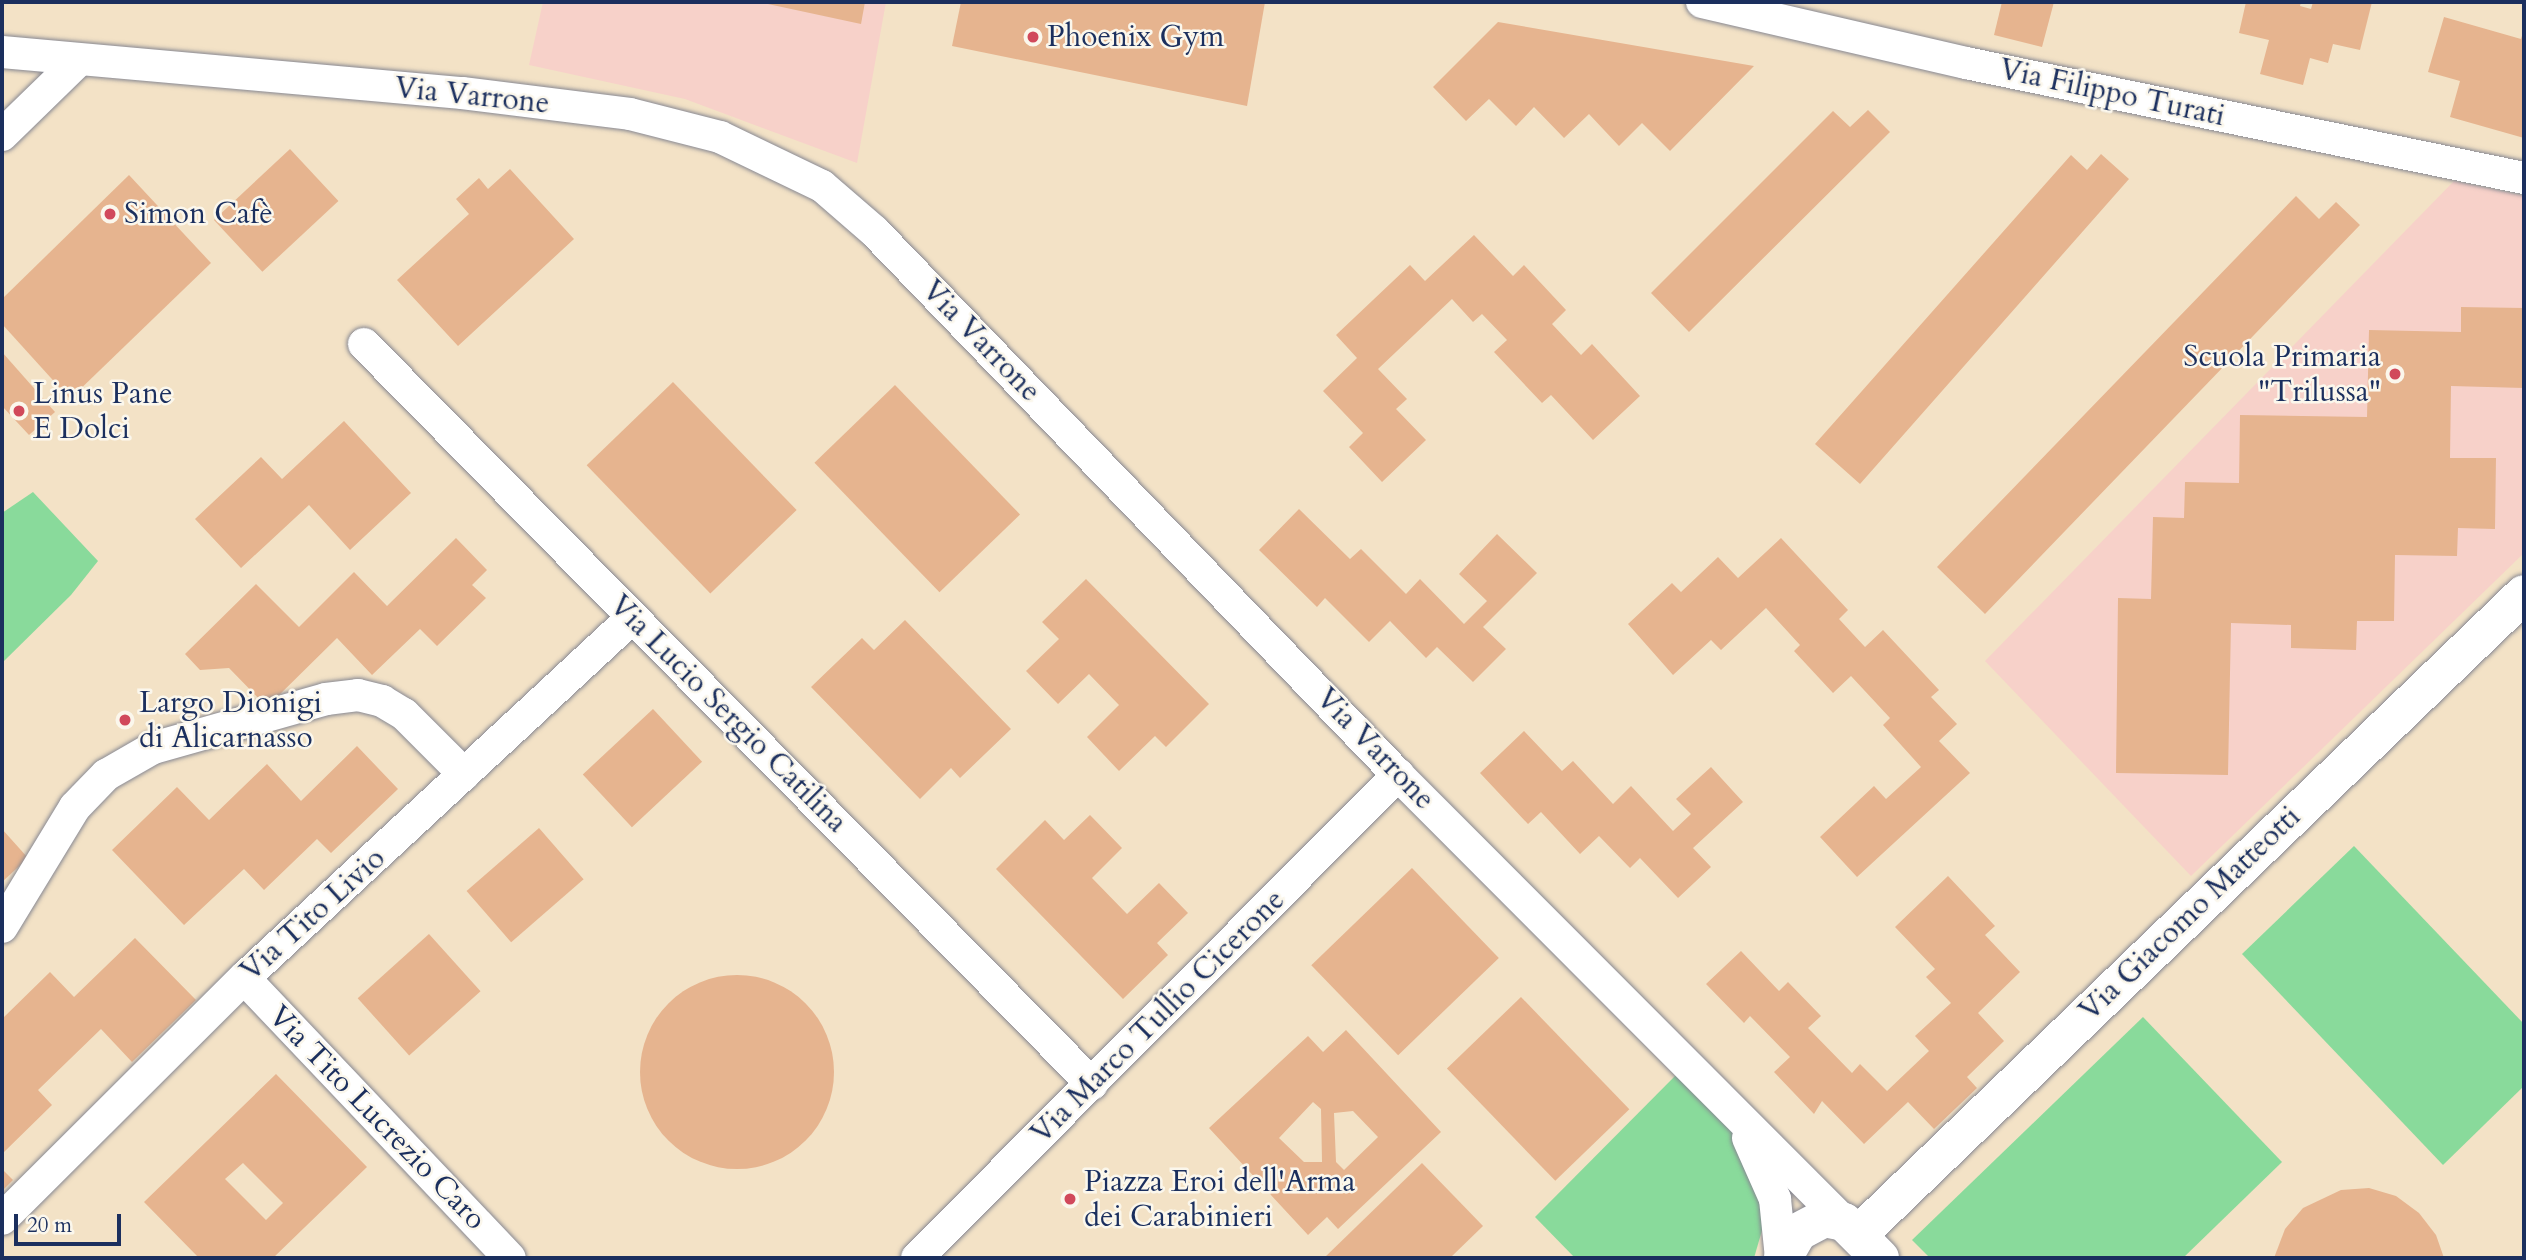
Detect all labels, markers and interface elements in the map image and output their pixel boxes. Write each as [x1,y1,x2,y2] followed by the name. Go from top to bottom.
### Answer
[1047,19,1224,55] place label: Phoenix Gym
[1025,29,1041,45] marker: Phoenix Gym
[1996,52,2228,134] street label: Via Filippo Turati
[393,70,551,122] street label: Via Varrone
[124,196,273,232] place label: Simon Cafè
[102,206,118,222] marker: Simon Cafè
[914,273,1048,409] street label: Via Varrone
[2183,339,2381,410] place label: Scuola Primaria "Trilussa"
[2387,366,2403,382] marker: Scuola Primaria "Trilussa"
[33,376,173,446] place label: Linus Pane E Dolci
[11,403,27,419] marker: Linus Pane E Dolci
[602,588,854,840] street label: Via Lucio Sergio Catilina
[1308,681,1442,817] street label: Via Varrone
[139,685,322,756] place label: Largo Dionigi di Alicarnasso
[117,712,133,728] marker: Largo Dionigi di Alicarnasso
[2072,799,2308,1029] street label: Via Giacomo Matteotti
[233,841,393,989] street label: Via Tito Livio
[1023,882,1293,1152] street label: Via Marco Tullio Cicerone
[261,998,493,1238] street label: Via Tito Lucrezio Caro
[1084,1164,1355,1234] place label: Piazza Eroi dell'Arma dei Carabinieri
[1062,1191,1078,1207] marker: Piazza Eroi dell'Arma dei Carabinieri
[18,1200,124,1244] scale bar
[27,1211,72,1240] text: 20 m

